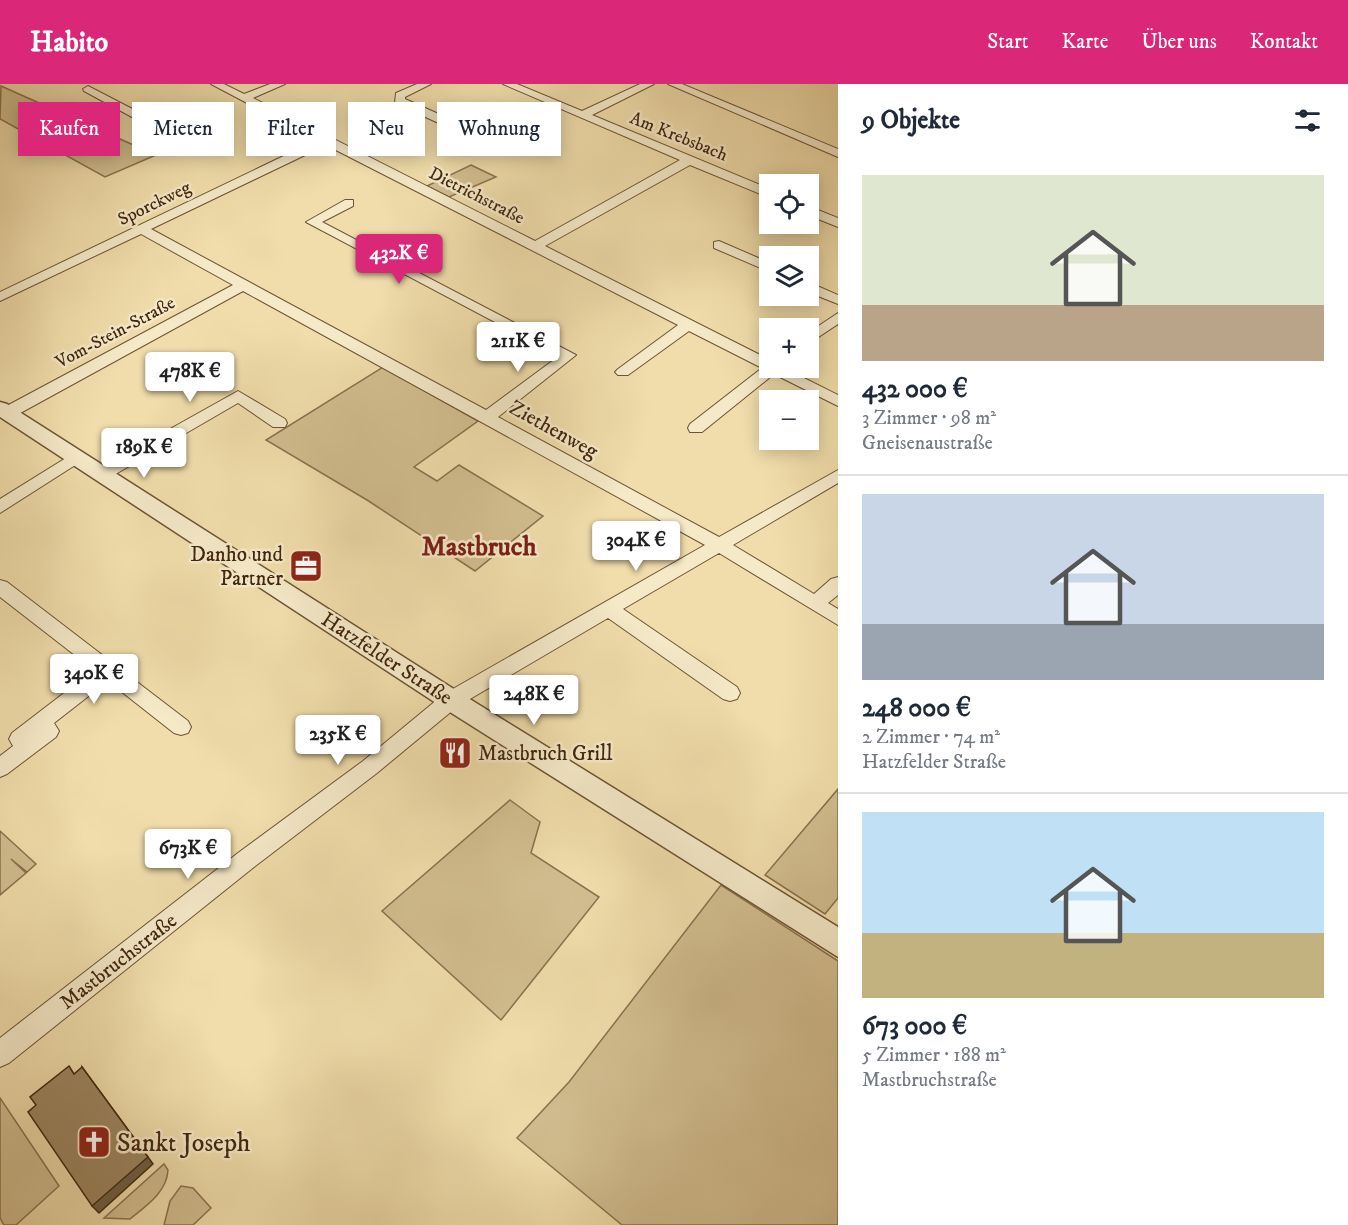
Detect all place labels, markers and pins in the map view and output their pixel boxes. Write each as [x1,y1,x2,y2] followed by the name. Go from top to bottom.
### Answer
[350,234,448,285] pin: 432K €
[469,322,567,373] pin: 211K €
[141,352,239,403] pin: 478K €
[95,428,193,479] pin: 189K €
[587,521,685,572] pin: 304K €
[190,542,284,592] place label: Danho und Partner
[288,548,324,584] office icon: Danho und Partner
[45,654,143,705] pin: 340K €
[485,675,583,726] pin: 248K €
[289,715,387,766] pin: 235K €
[437,735,473,771] restaurant icon: Mastbruch Grill
[478,741,613,767] place label: Mastbruch Grill
[139,829,237,880] pin: 673K €
[76,1124,112,1160] church icon: Sankt Joseph
[117,1127,251,1160] place label: Sankt Joseph

